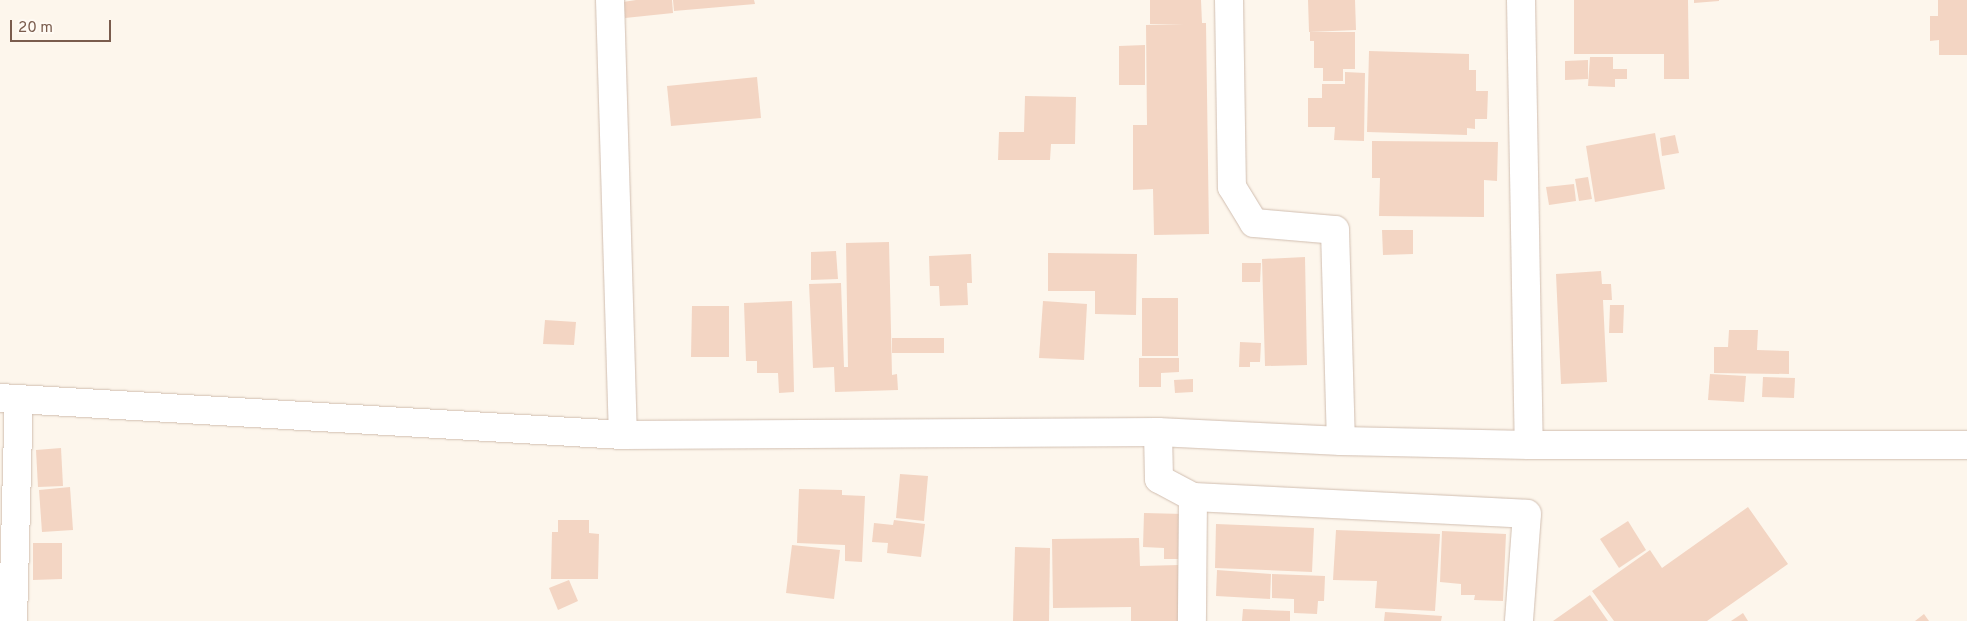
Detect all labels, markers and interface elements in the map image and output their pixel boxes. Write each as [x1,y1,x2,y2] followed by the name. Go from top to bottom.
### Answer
[12,10,114,42] scale bar
[18,19,53,38] text: 20 m

